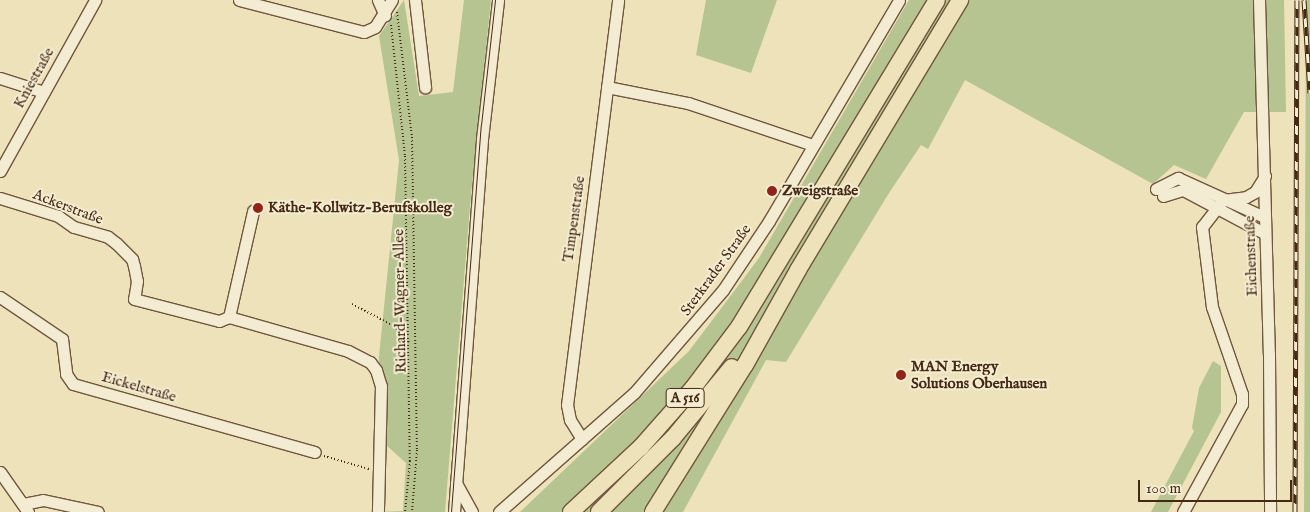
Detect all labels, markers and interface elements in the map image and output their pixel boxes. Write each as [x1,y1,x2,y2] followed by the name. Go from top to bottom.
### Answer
[10,44,58,112] street label: Kniestraße
[559,175,589,263] street label: Timpenstraße
[782,182,858,200] place label: Zweigstraße
[30,185,106,229] street label: Ackerstraße
[766,185,778,197] marker: Zweigstraße
[268,199,452,217] place label: Käthe-Kollwitz-Berufskolleg
[252,202,264,214] marker: Käthe-Kollwitz-Berufskolleg
[1241,215,1261,297] street label: Eichenstraße
[677,221,755,319] street label: Sterkrader Straße
[390,229,410,373] street label: Richard-Wagner-Allee
[911,357,1047,392] place label: MAN Energy Solutions Oberhausen
[100,368,178,406] street label: Eickelstraße
[895,369,907,381] marker: MAN Energy Solutions Oberhausen
[665,386,705,409] road number: A 516
[1140,470,1294,502] scale bar
[1146,479,1181,498] text: 100 m

